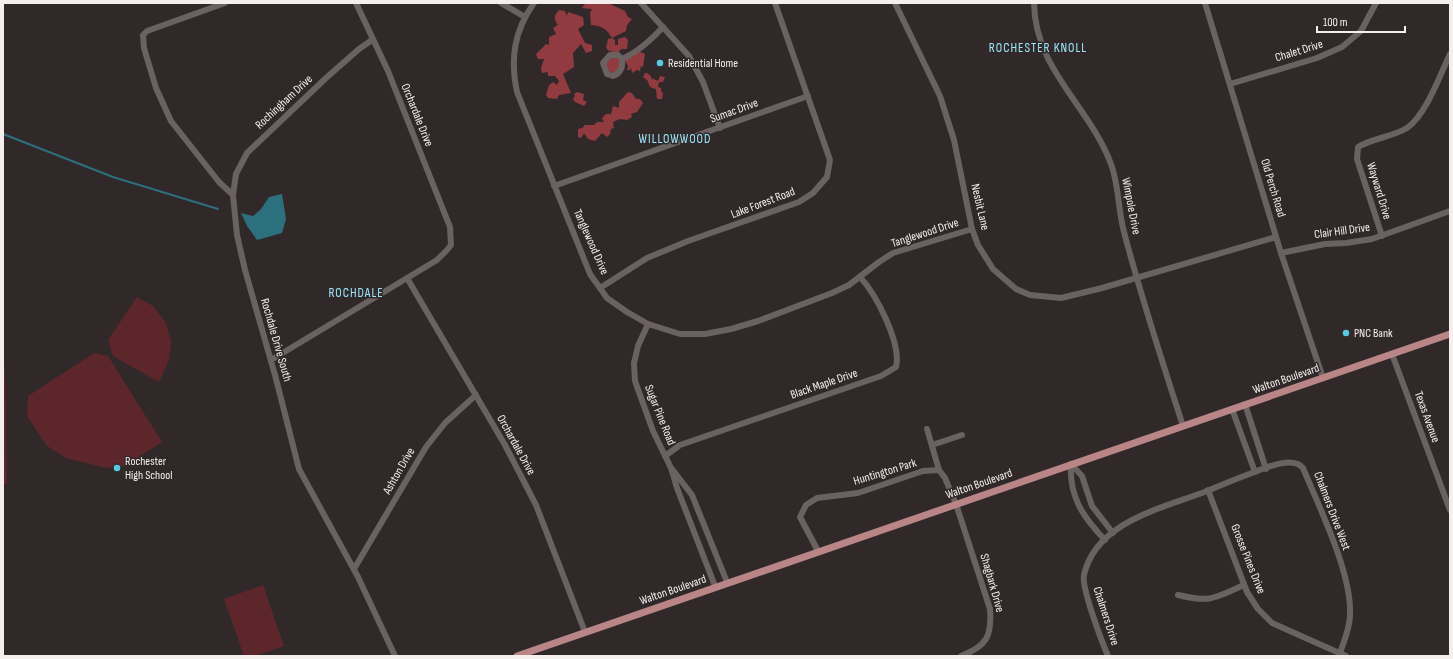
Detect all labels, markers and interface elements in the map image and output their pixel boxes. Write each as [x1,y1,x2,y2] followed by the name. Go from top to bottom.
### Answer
[1317,8,1405,34] scale bar
[1323,15,1348,30] text: 100 m
[1273,37,1325,65] street label: Chalet Drive
[989,40,1087,56] district label: ROCHESTER KNOLL
[668,56,738,71] place label: Residential Home
[655,58,665,68] marker: Residential Home
[252,72,316,132] street label: Rochingham Drive
[398,81,436,149] street label: Orchardale Drive
[708,95,760,127] street label: Sumac Drive
[639,131,711,147] district label: WILLOWWOOD
[1257,157,1289,219] street label: Old Perch Road
[1363,161,1395,222] street label: Wayward Drive
[1118,176,1144,236] street label: Wimpole Drive
[967,182,993,232] street label: Nesbit Lane
[729,184,797,222] street label: Lake Forest Road
[570,207,612,277] street label: Tanglewood Drive
[889,215,961,251] street label: Tanglewood Drive
[1313,220,1371,242] street label: Clair Hill Drive
[328,285,384,301] district label: ROCHDALE
[257,297,295,383] street label: Rochdale Drive South
[1354,326,1393,341] place label: PNC Bank
[1341,328,1351,338] marker: PNC Bank
[1251,361,1321,397] street label: Walton Boulevard
[788,365,860,403] street label: Black Maple Drive
[641,383,679,447] street label: Sugar Pine Road
[1411,389,1443,445] street label: Texas Avenue
[493,412,539,478] street label: Orchardale Drive
[379,445,418,498] street label: Ashton Drive
[125,454,172,483] place label: Rochester High School
[852,455,919,489] street label: Huntington Park
[112,463,122,473] marker: Rochester High School
[944,466,1014,502] street label: Walton Boulevard
[1310,470,1354,553] street label: Chalmers Drive West
[1227,522,1269,596] street label: Grosse Pines Drive
[976,552,1008,614] street label: Shagbark Drive
[638,572,708,608] street label: Walton Boulevard
[1089,585,1123,647] street label: Chalmers Drive

